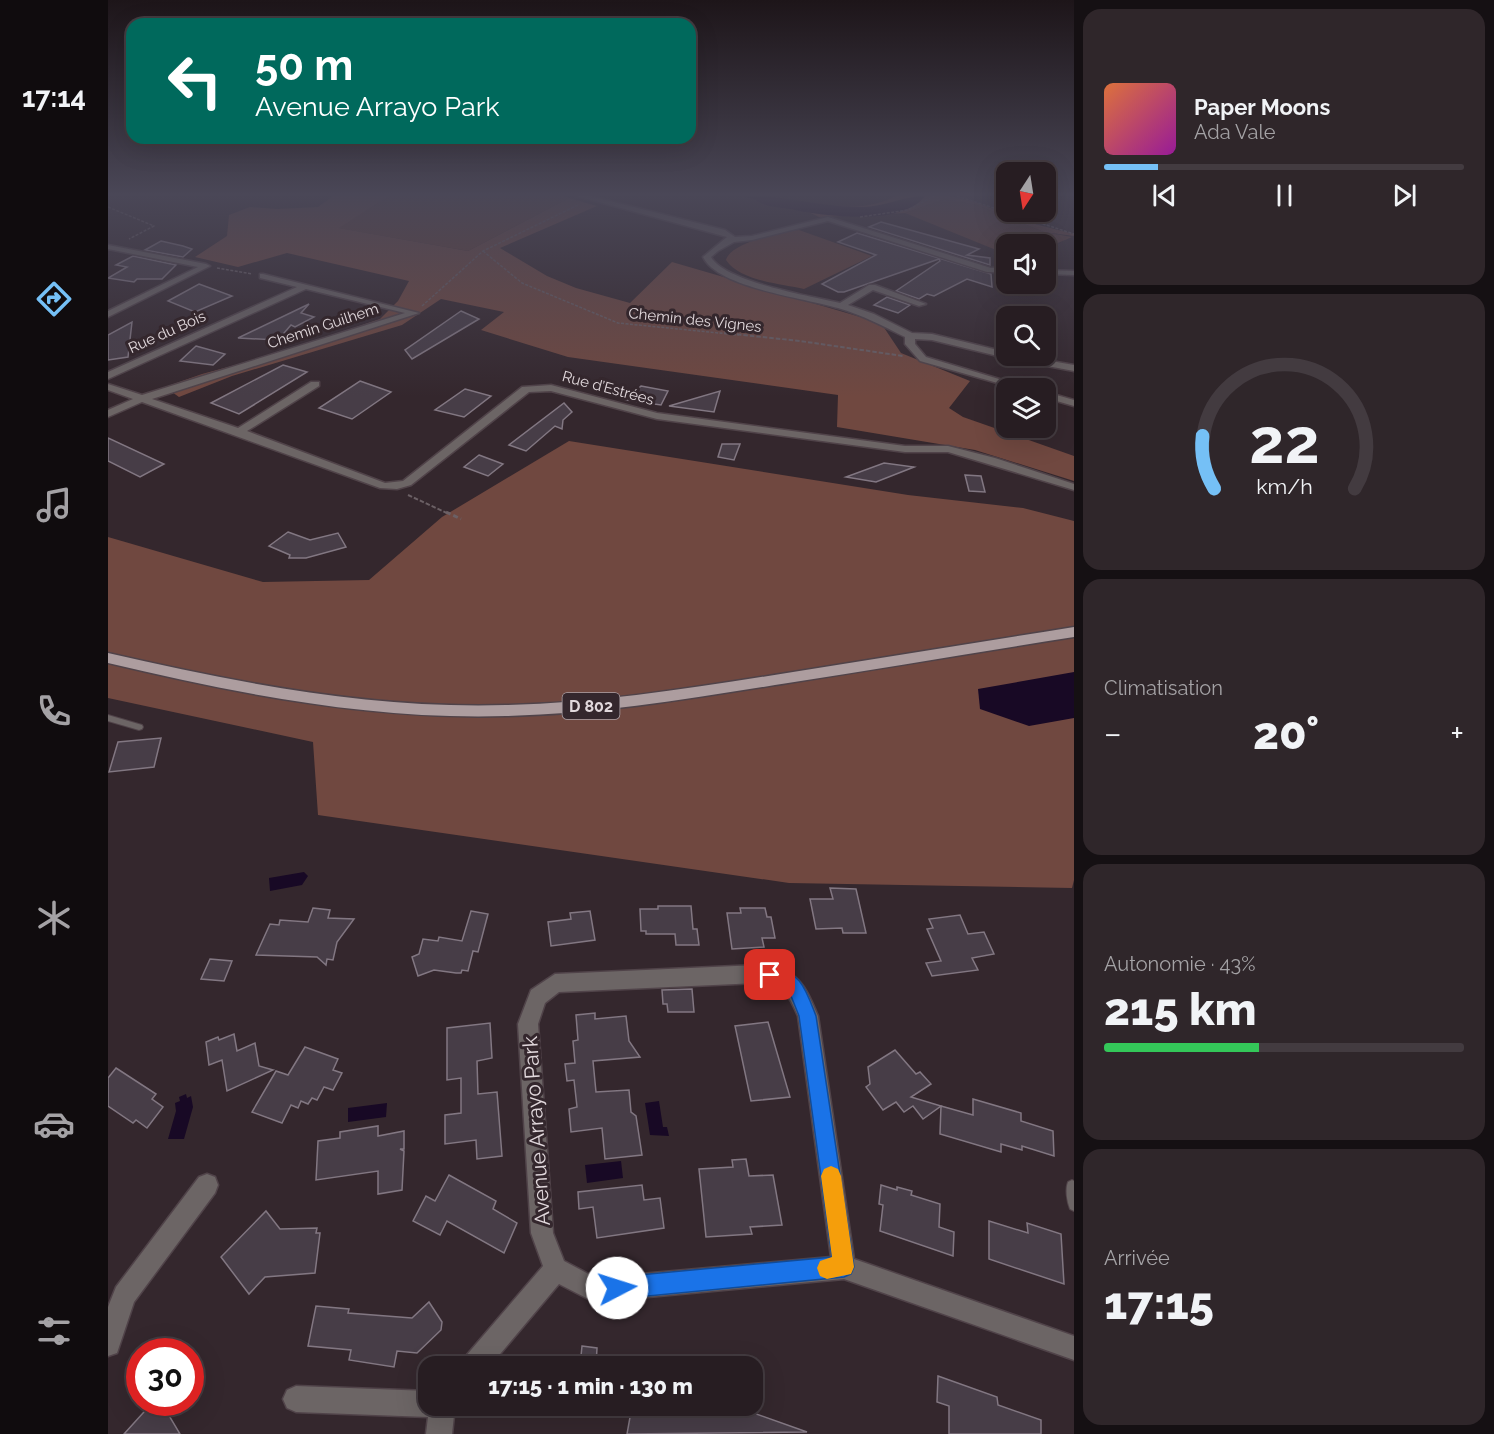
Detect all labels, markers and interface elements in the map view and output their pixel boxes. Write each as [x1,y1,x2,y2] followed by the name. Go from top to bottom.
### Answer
[255,41,353,90] text: 50 m
[156,42,234,120] icon: left
[22,82,86,113] text: 17:14
[255,91,499,122] text: Avenue Arrayo Park
[1194,94,1330,120] text: Paper Moons
[1194,120,1276,144] text: Ada Vale
[996,162,1056,222] north arrow
[996,162,1056,438] map controls
[1148,179,1181,212] icon: previous
[1268,179,1301,212] icon: pause
[1388,179,1421,212] icon: next
[996,234,1056,294] button: sound
[33,278,75,320] icon: directions
[265,300,381,352] street label: Chemin Guilhem
[628,304,762,336] street label: Chemin des Vignes
[996,306,1056,366] button: search
[126,307,208,357] street label: Rue du Bois
[560,367,656,409] street label: Rue d’Estrées
[996,378,1056,438] button: layers
[1249,404,1319,478] text: 22
[1256,474,1312,499] text: km/h
[33,484,75,526] icon: music
[1104,676,1223,700] text: Climatisation
[33,690,75,732] icon: phone
[562,693,620,719] road number: D 802
[1253,707,1319,760] text: 20°
[1104,714,1122,753] text: −
[1450,714,1464,753] text: +
[33,897,75,939] icon: climate
[744,949,795,1000] pin
[1104,952,1256,976] text: Autonomie · 43%
[753,958,786,991] icon: arrive
[1104,983,1257,1036] text: 215 km
[517,1035,555,1227] street label: Avenue Arrayo Park
[33,1103,75,1145] icon: car
[1104,1246,1170,1270] text: Arrivée
[585,1256,649,1320] position arrow
[1104,1277,1214,1330] text: 17:15
[33,1310,75,1352] icon: filters
[126,1338,204,1416] speed limit sign: 30
[488,1373,693,1399] text: 17:15 · 1 min · 130 m

